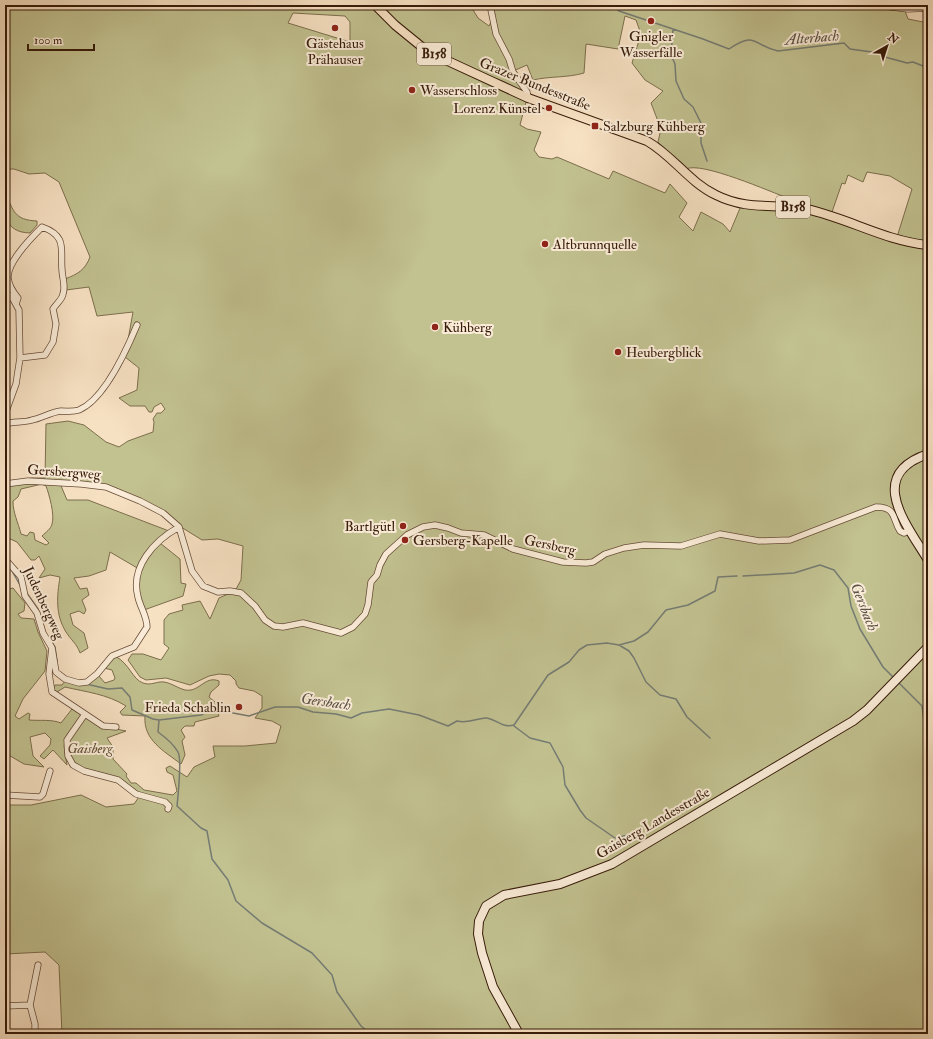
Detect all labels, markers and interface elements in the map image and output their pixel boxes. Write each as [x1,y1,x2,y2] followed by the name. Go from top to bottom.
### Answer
[646,16,656,26] marker: Gnigler Wasserfälle
[330,23,340,33] marker: Gästehaus Prähauser
[28,26,94,52] scale bar
[782,26,840,50] water label: Alterbach
[867,26,907,66] north arrow
[619,28,682,61] place label: Gnigler Wasserfälle
[884,30,902,47] text: N
[34,33,63,48] text: 100 m
[306,35,364,68] place label: Gästehaus Prähauser
[417,43,451,65] road number: B158
[477,54,593,114] street label: Grazer Bundesstraße
[419,82,497,99] place label: Wasserschloss
[407,85,417,95] marker: Wasserschloss
[453,100,541,117] place label: Lorenz Künstel
[544,103,554,113] marker: Lorenz Künstel
[603,118,706,135] place label: Salzburg Kühberg
[590,121,600,131] marker: Salzburg Kühberg
[776,196,810,218] road number: B158
[552,236,637,253] place label: Altbrunnquelle
[540,239,550,249] marker: Altbrunnquelle
[443,319,493,336] place label: Kühberg
[430,322,440,332] marker: Kühberg
[626,344,702,361] place label: Heubergblick
[613,347,623,357] marker: Heubergblick
[27,461,102,483] street label: Gersbergweg
[344,518,395,535] place label: Bartlgütl
[398,521,408,531] marker: Bartlgütl
[523,531,578,559] street label: Gersberg
[413,532,513,550] place label: Gersberg-Kapelle
[400,535,410,545] marker: Gersberg-Kapelle
[19,563,69,643] street label: Judenbergweg
[846,580,882,634] water label: Gersbach
[300,689,352,715] water label: Gersbach
[144,699,231,716] place label: Frieda Schablin
[234,702,244,712] marker: Frieda Schablin
[67,740,113,757] park label: Gaisberg
[593,784,713,862] street label: Gaisberg Landesstraße

